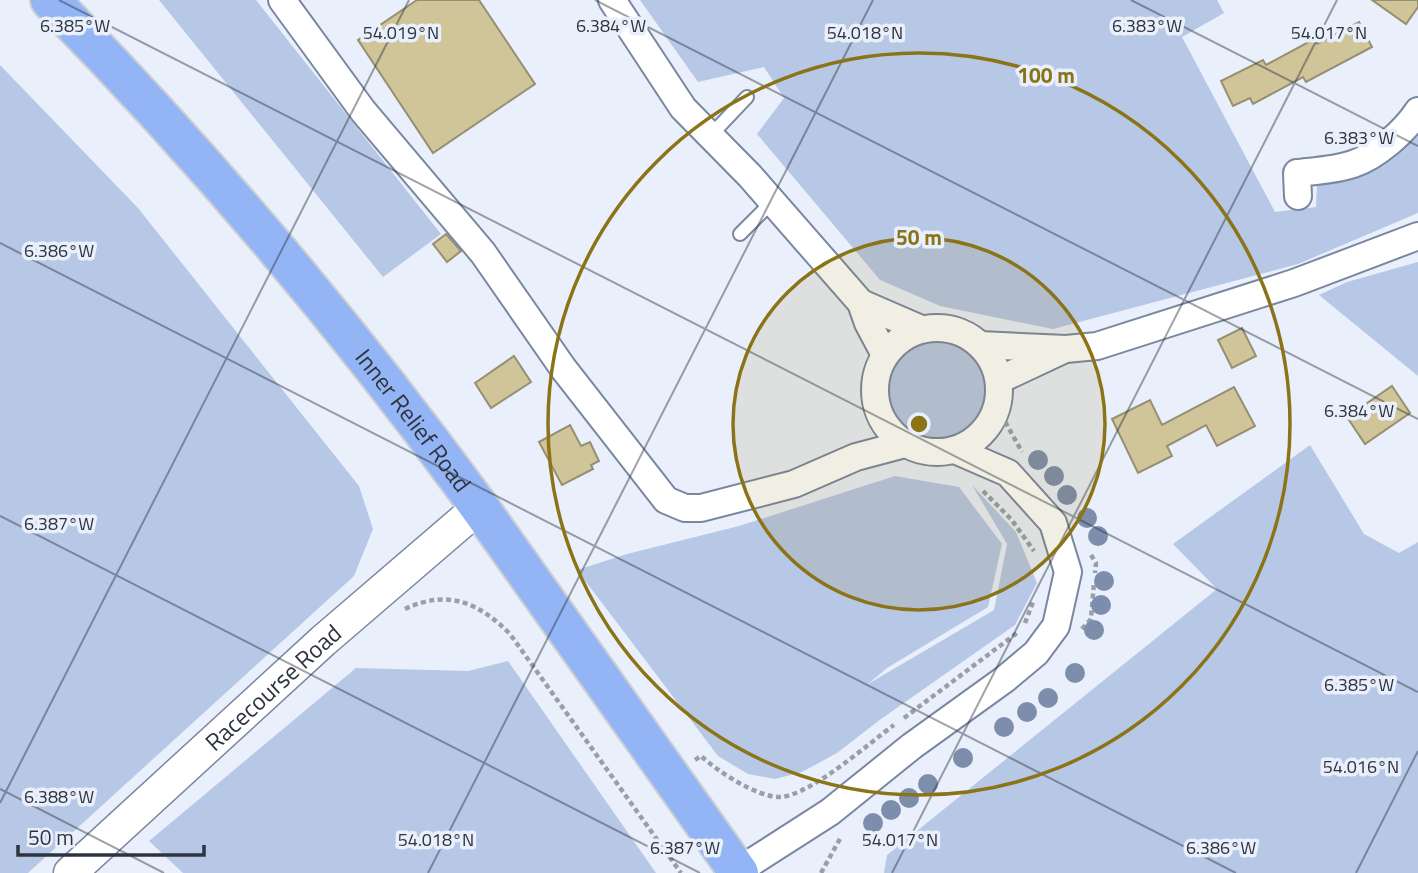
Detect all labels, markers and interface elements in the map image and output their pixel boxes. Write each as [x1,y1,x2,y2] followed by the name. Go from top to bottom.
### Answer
[40,12,110,39] text: 6.385°W
[576,12,646,39] text: 6.384°W
[1112,12,1182,39] text: 6.383°W
[363,19,439,46] text: 54.019°N
[827,19,903,46] text: 54.018°N
[1291,19,1367,46] text: 54.017°N
[1017,59,1075,91] text: 100 m
[1324,124,1394,151] text: 6.383°W
[896,221,942,253] text: 50 m
[24,237,94,264] text: 6.386°W
[347,341,480,499] street label: Inner Relief Road
[1324,397,1394,424] text: 6.384°W
[907,412,931,436] centre of rings
[24,510,94,537] text: 6.387°W
[196,615,349,759] street label: Racecourse Road
[1324,671,1394,698] text: 6.385°W
[1323,753,1399,780] text: 54.016°N
[24,783,94,810] text: 6.388°W
[18,814,203,858] scale bar
[28,821,74,853] text: 50 m
[398,826,474,853] text: 54.018°N
[862,826,938,853] text: 54.017°N
[650,834,720,861] text: 6.387°W
[1186,834,1256,861] text: 6.386°W

